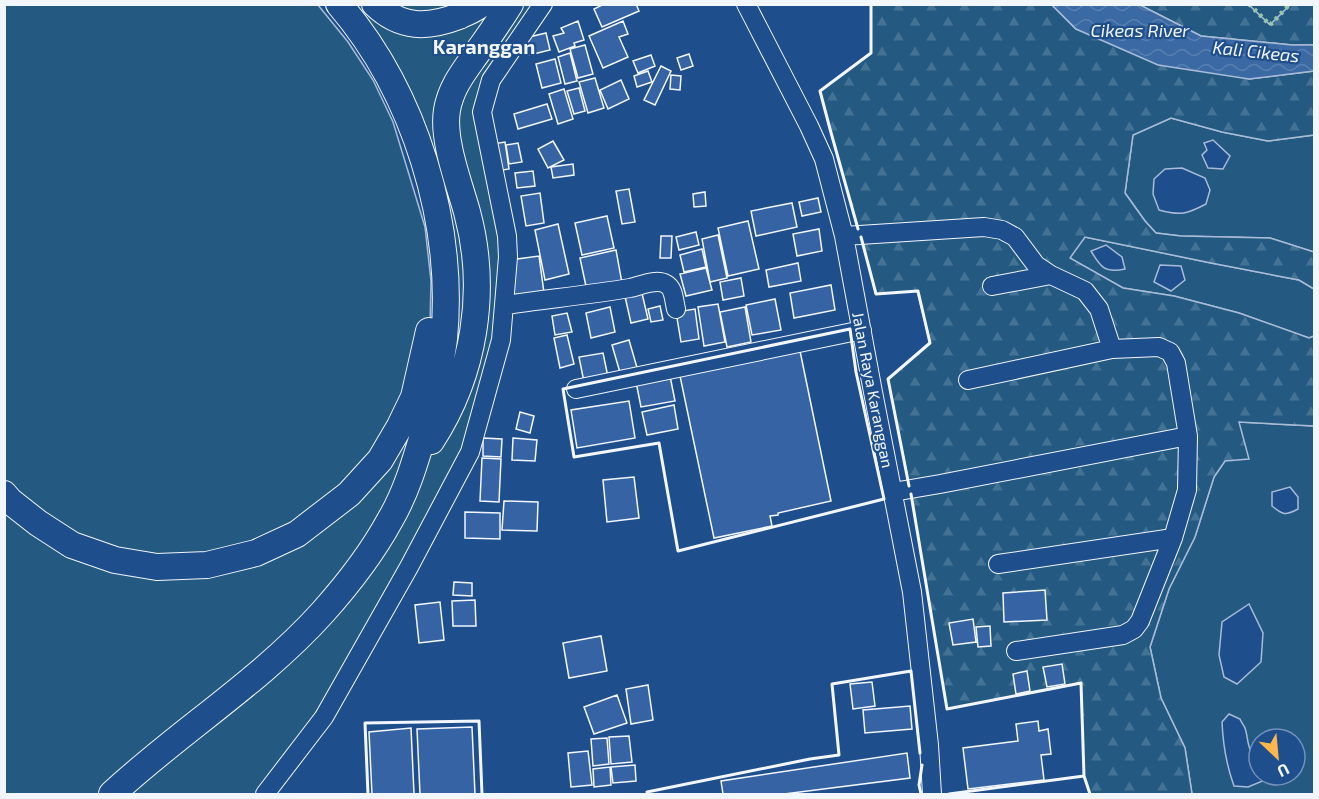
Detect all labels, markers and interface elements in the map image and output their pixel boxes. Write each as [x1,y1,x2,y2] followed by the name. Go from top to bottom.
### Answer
[1091,19,1190,41] water label: Cikeas River
[433,34,535,58] district label: Karanggan
[1211,35,1301,67] water label: Kali Cikeas
[849,310,898,470] street label: Jalan Raya Karanggan
[1247,727,1307,787] north arrow
[1275,760,1293,782] text: U

